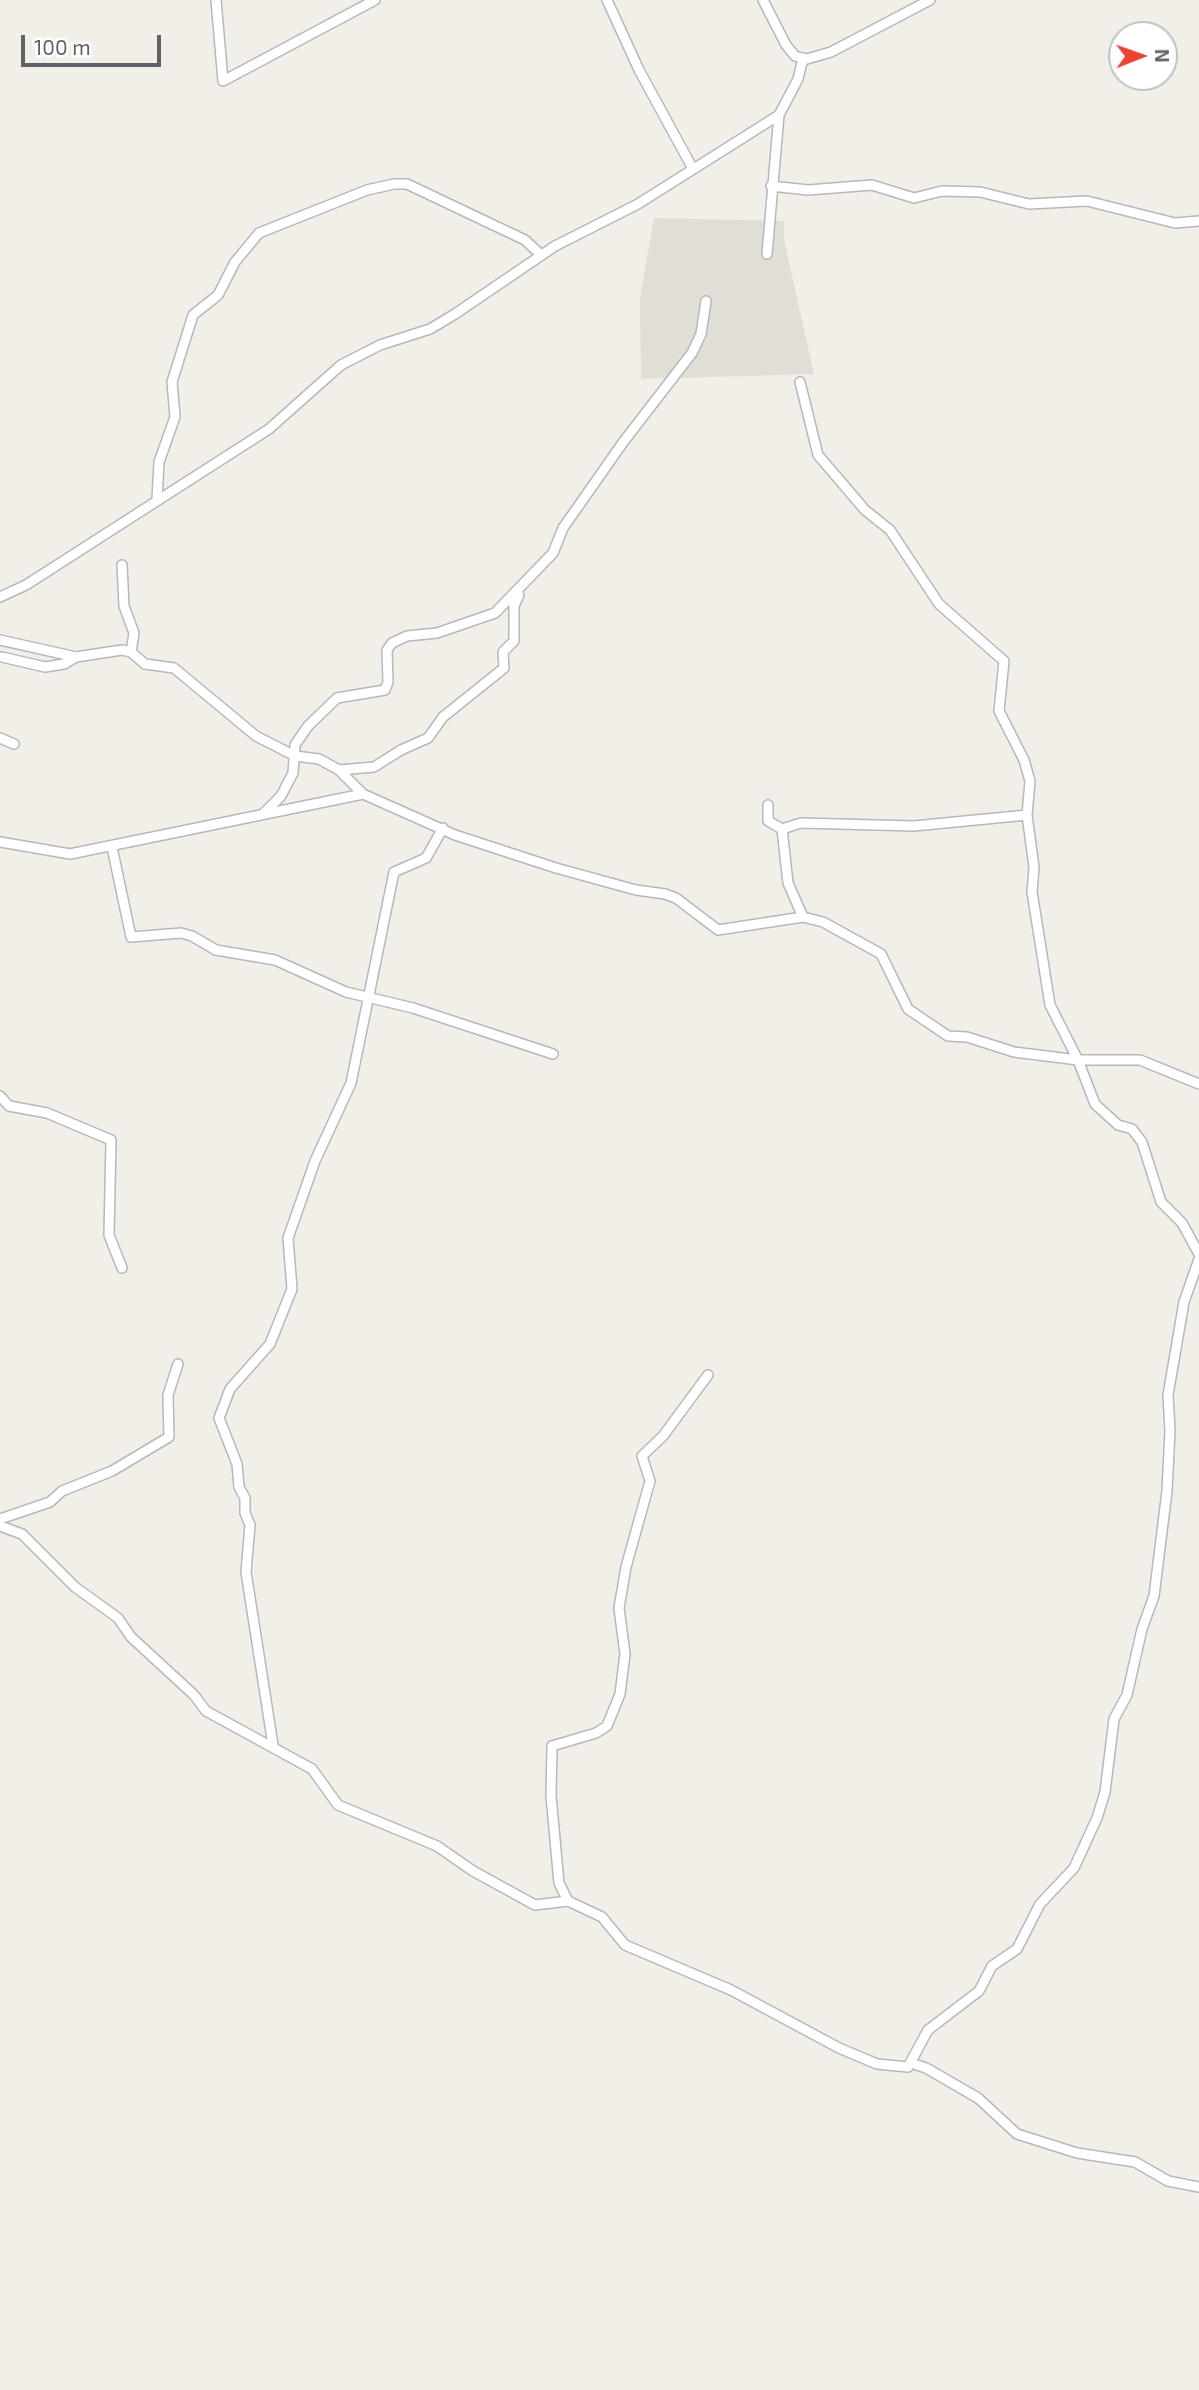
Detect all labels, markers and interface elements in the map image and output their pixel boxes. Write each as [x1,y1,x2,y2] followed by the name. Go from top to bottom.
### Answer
[24,21,164,65] scale bar
[1108,21,1178,91] north arrow
[34,34,91,59] text: 100 m
[1151,49,1174,63] text: N

